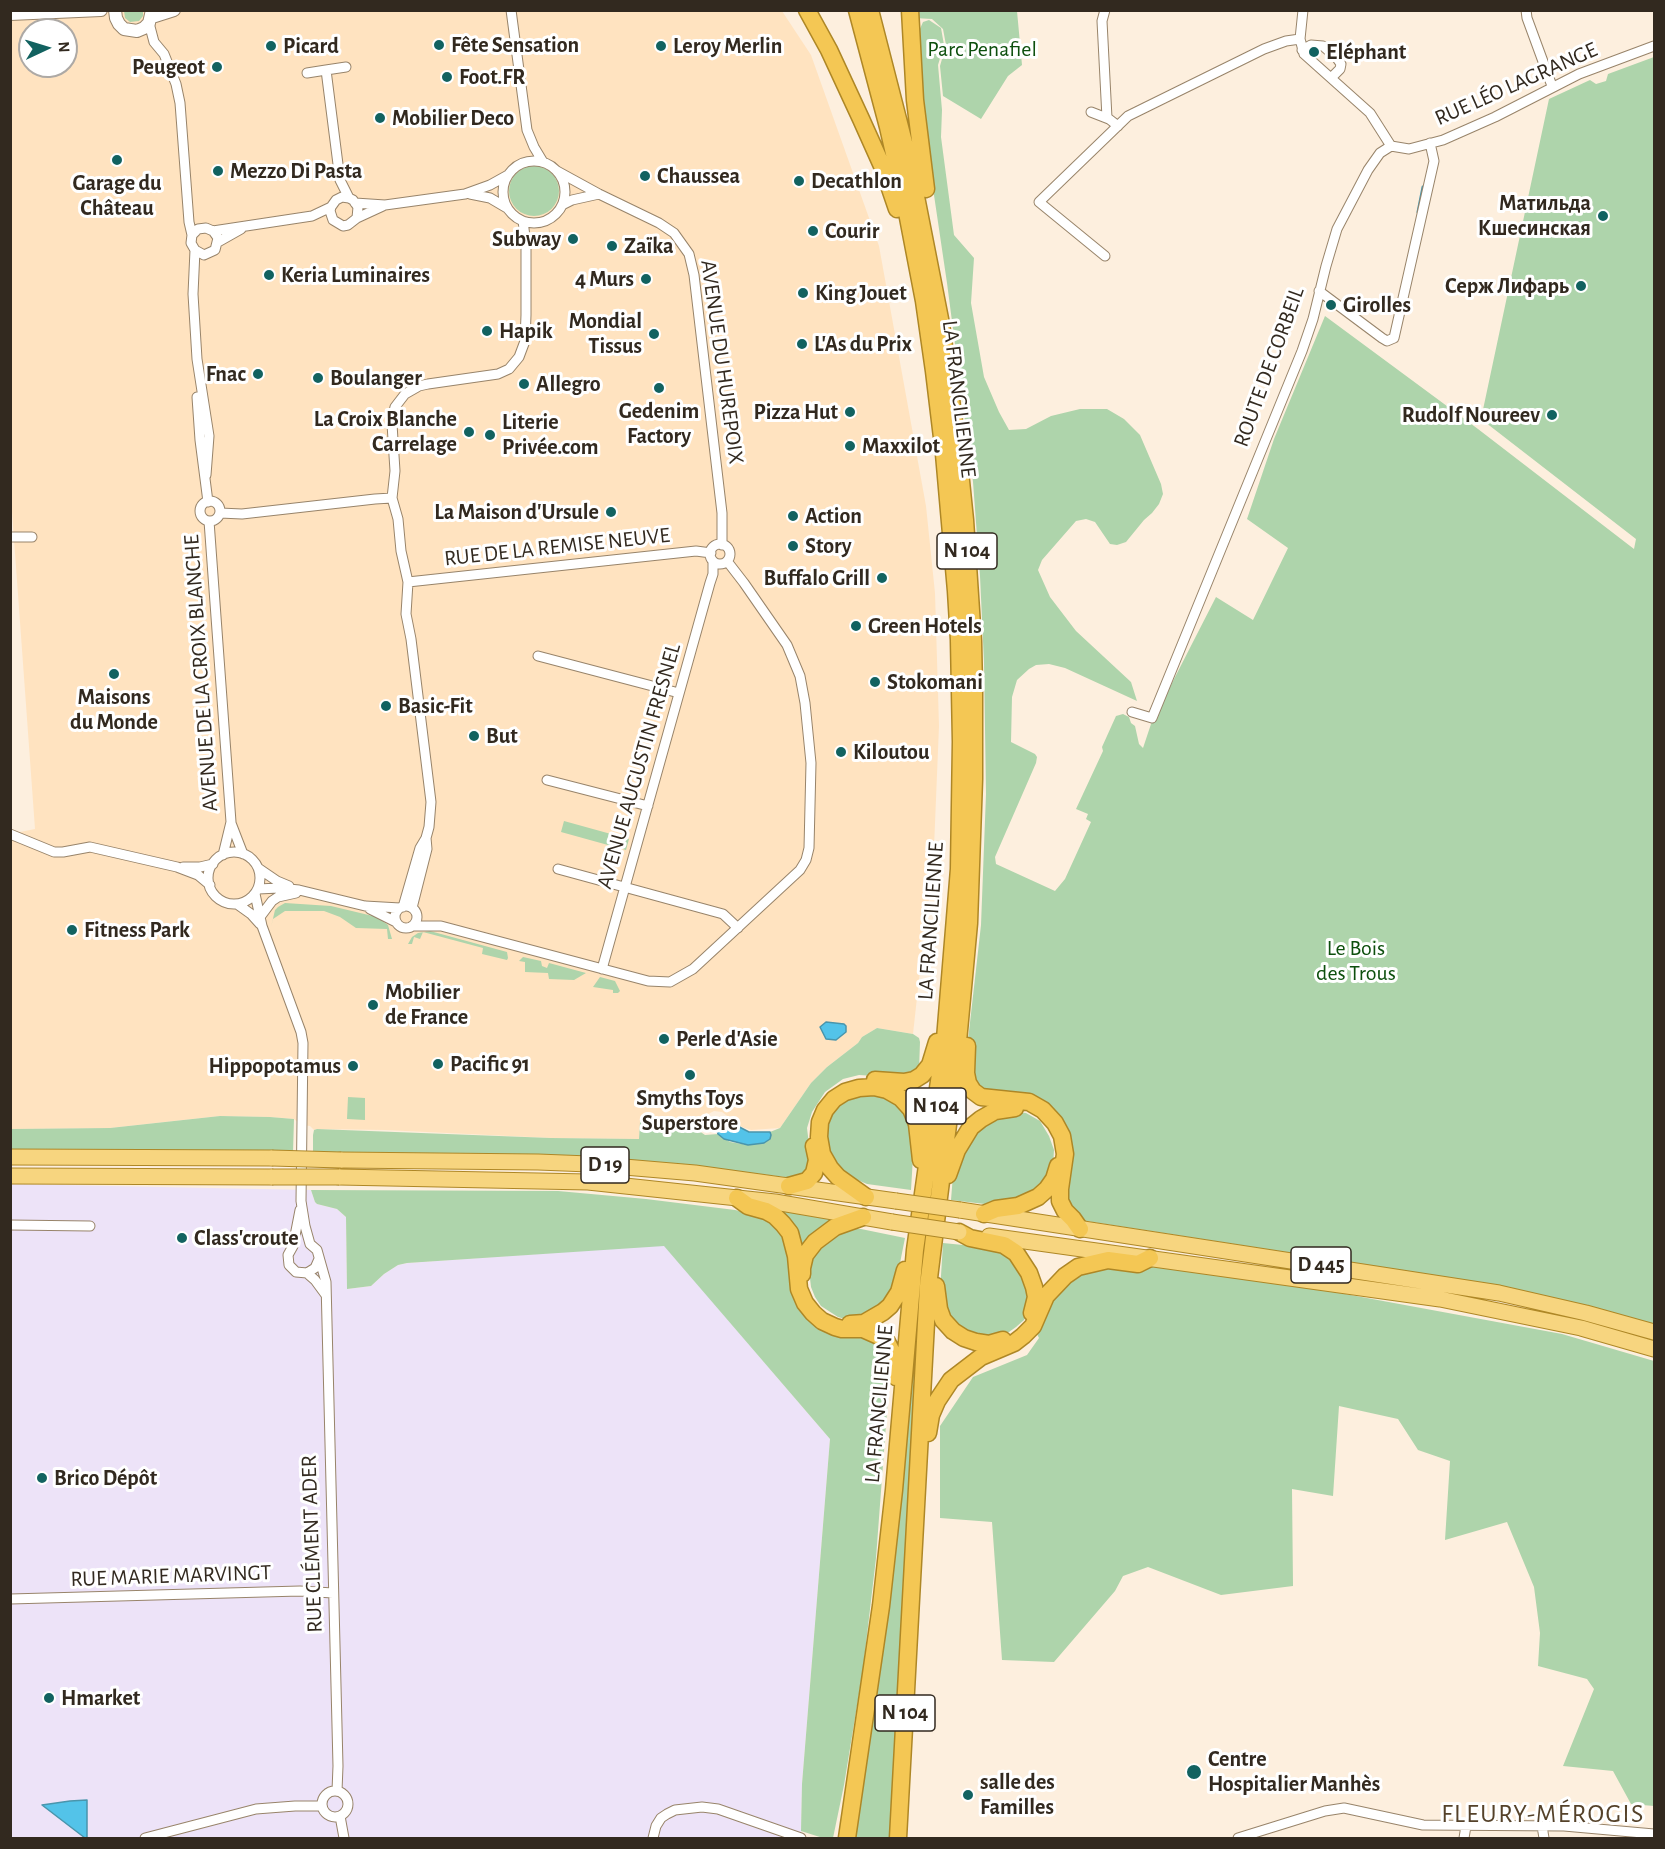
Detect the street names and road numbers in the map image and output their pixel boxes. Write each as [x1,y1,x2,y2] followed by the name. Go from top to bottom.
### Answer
[1431,36,1601,132] street label: RUE LÉO LAGRANGE
[695,258,749,466] street label: AVENUE DU HUREPOIX
[1228,283,1310,451] street label: ROUTE DE CORBEIL
[936,319,982,479] street label: LA FRANCILIENNE
[443,522,671,572] street label: RUE DE LA REMISE NEUVE
[937,533,997,569] road number: N 104
[178,534,224,812] street label: AVENUE DE LA CROIX BLANCHE
[591,640,687,892] street label: AVENUE AUGUSTIN FRESNEL
[912,841,950,1001] street label: LA FRANCILIENNE
[906,1088,966,1124] road number: N 104
[581,1147,629,1183] road number: D 19
[1291,1247,1351,1283] road number: D 445
[859,1324,899,1484] street label: LA FRANCILIENNE
[296,1455,328,1633] street label: RUE CLÉMENT ADER
[70,1559,272,1593] street label: RUE MARIE MARVINGT
[875,1695,935,1731] road number: N 104

